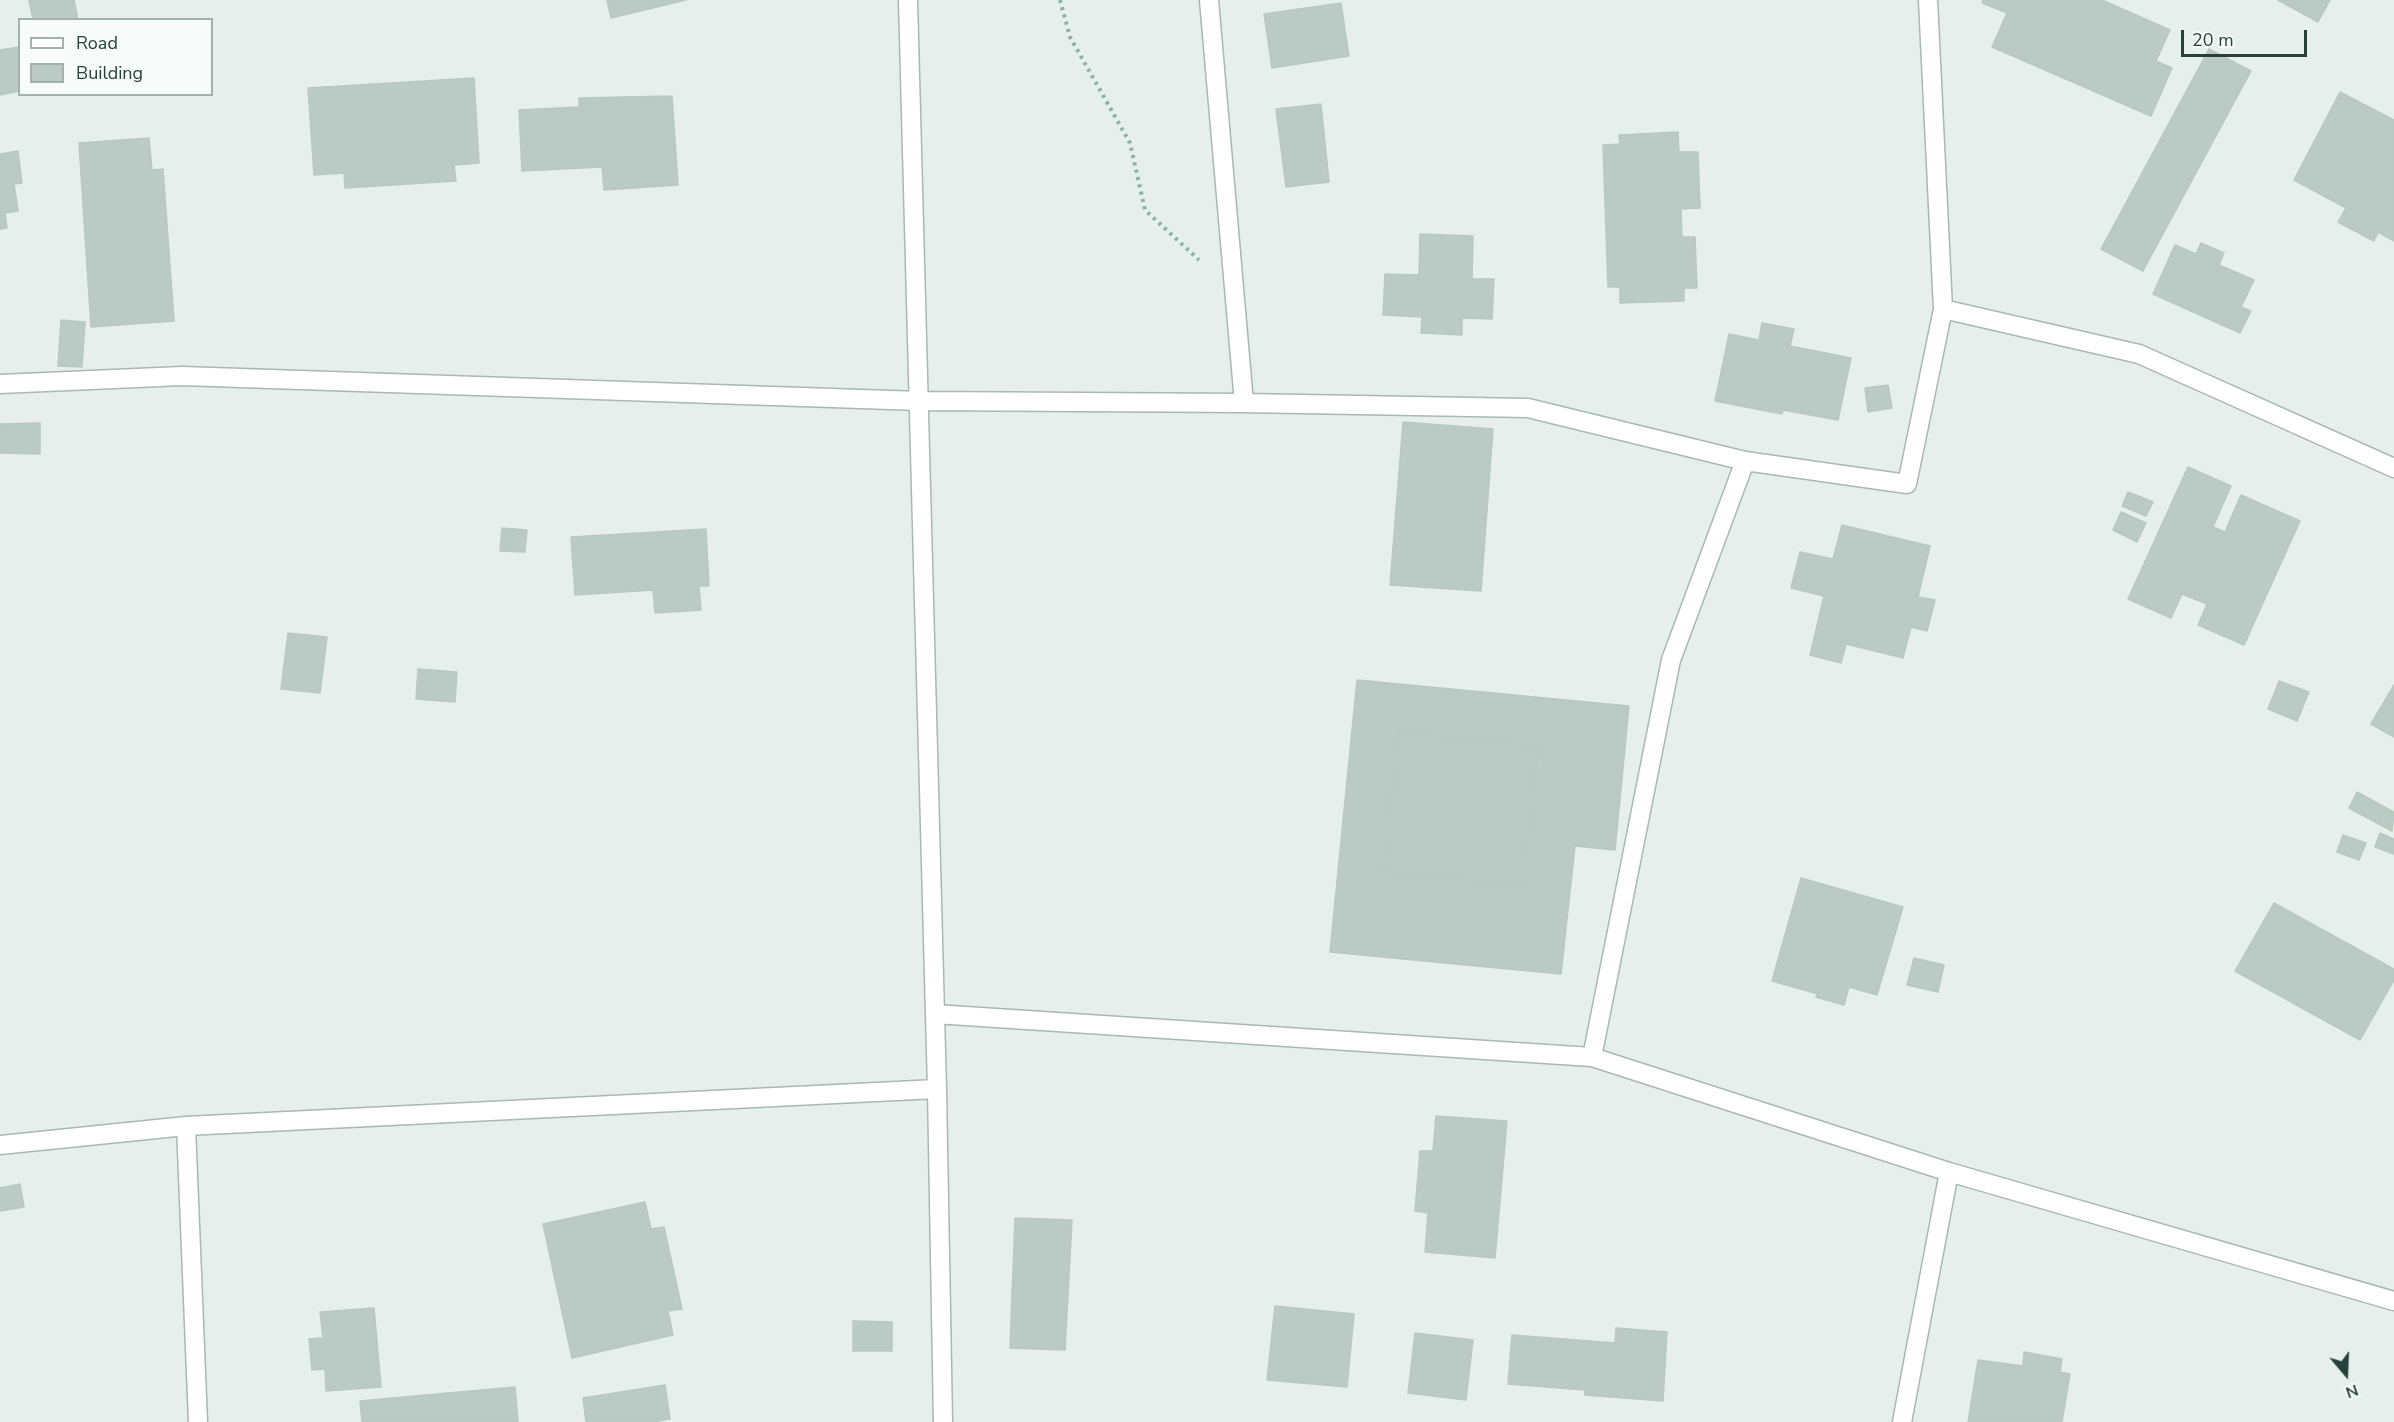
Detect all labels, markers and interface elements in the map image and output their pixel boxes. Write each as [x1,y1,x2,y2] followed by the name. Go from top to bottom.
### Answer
[18,18,213,96] legend
[2184,18,2310,56] scale bar
[2192,28,2234,52] text: 20 m
[76,31,118,55] text: Road
[76,61,143,85] text: Building
[2316,1344,2376,1404] north arrow
[2343,1379,2361,1403] text: N

